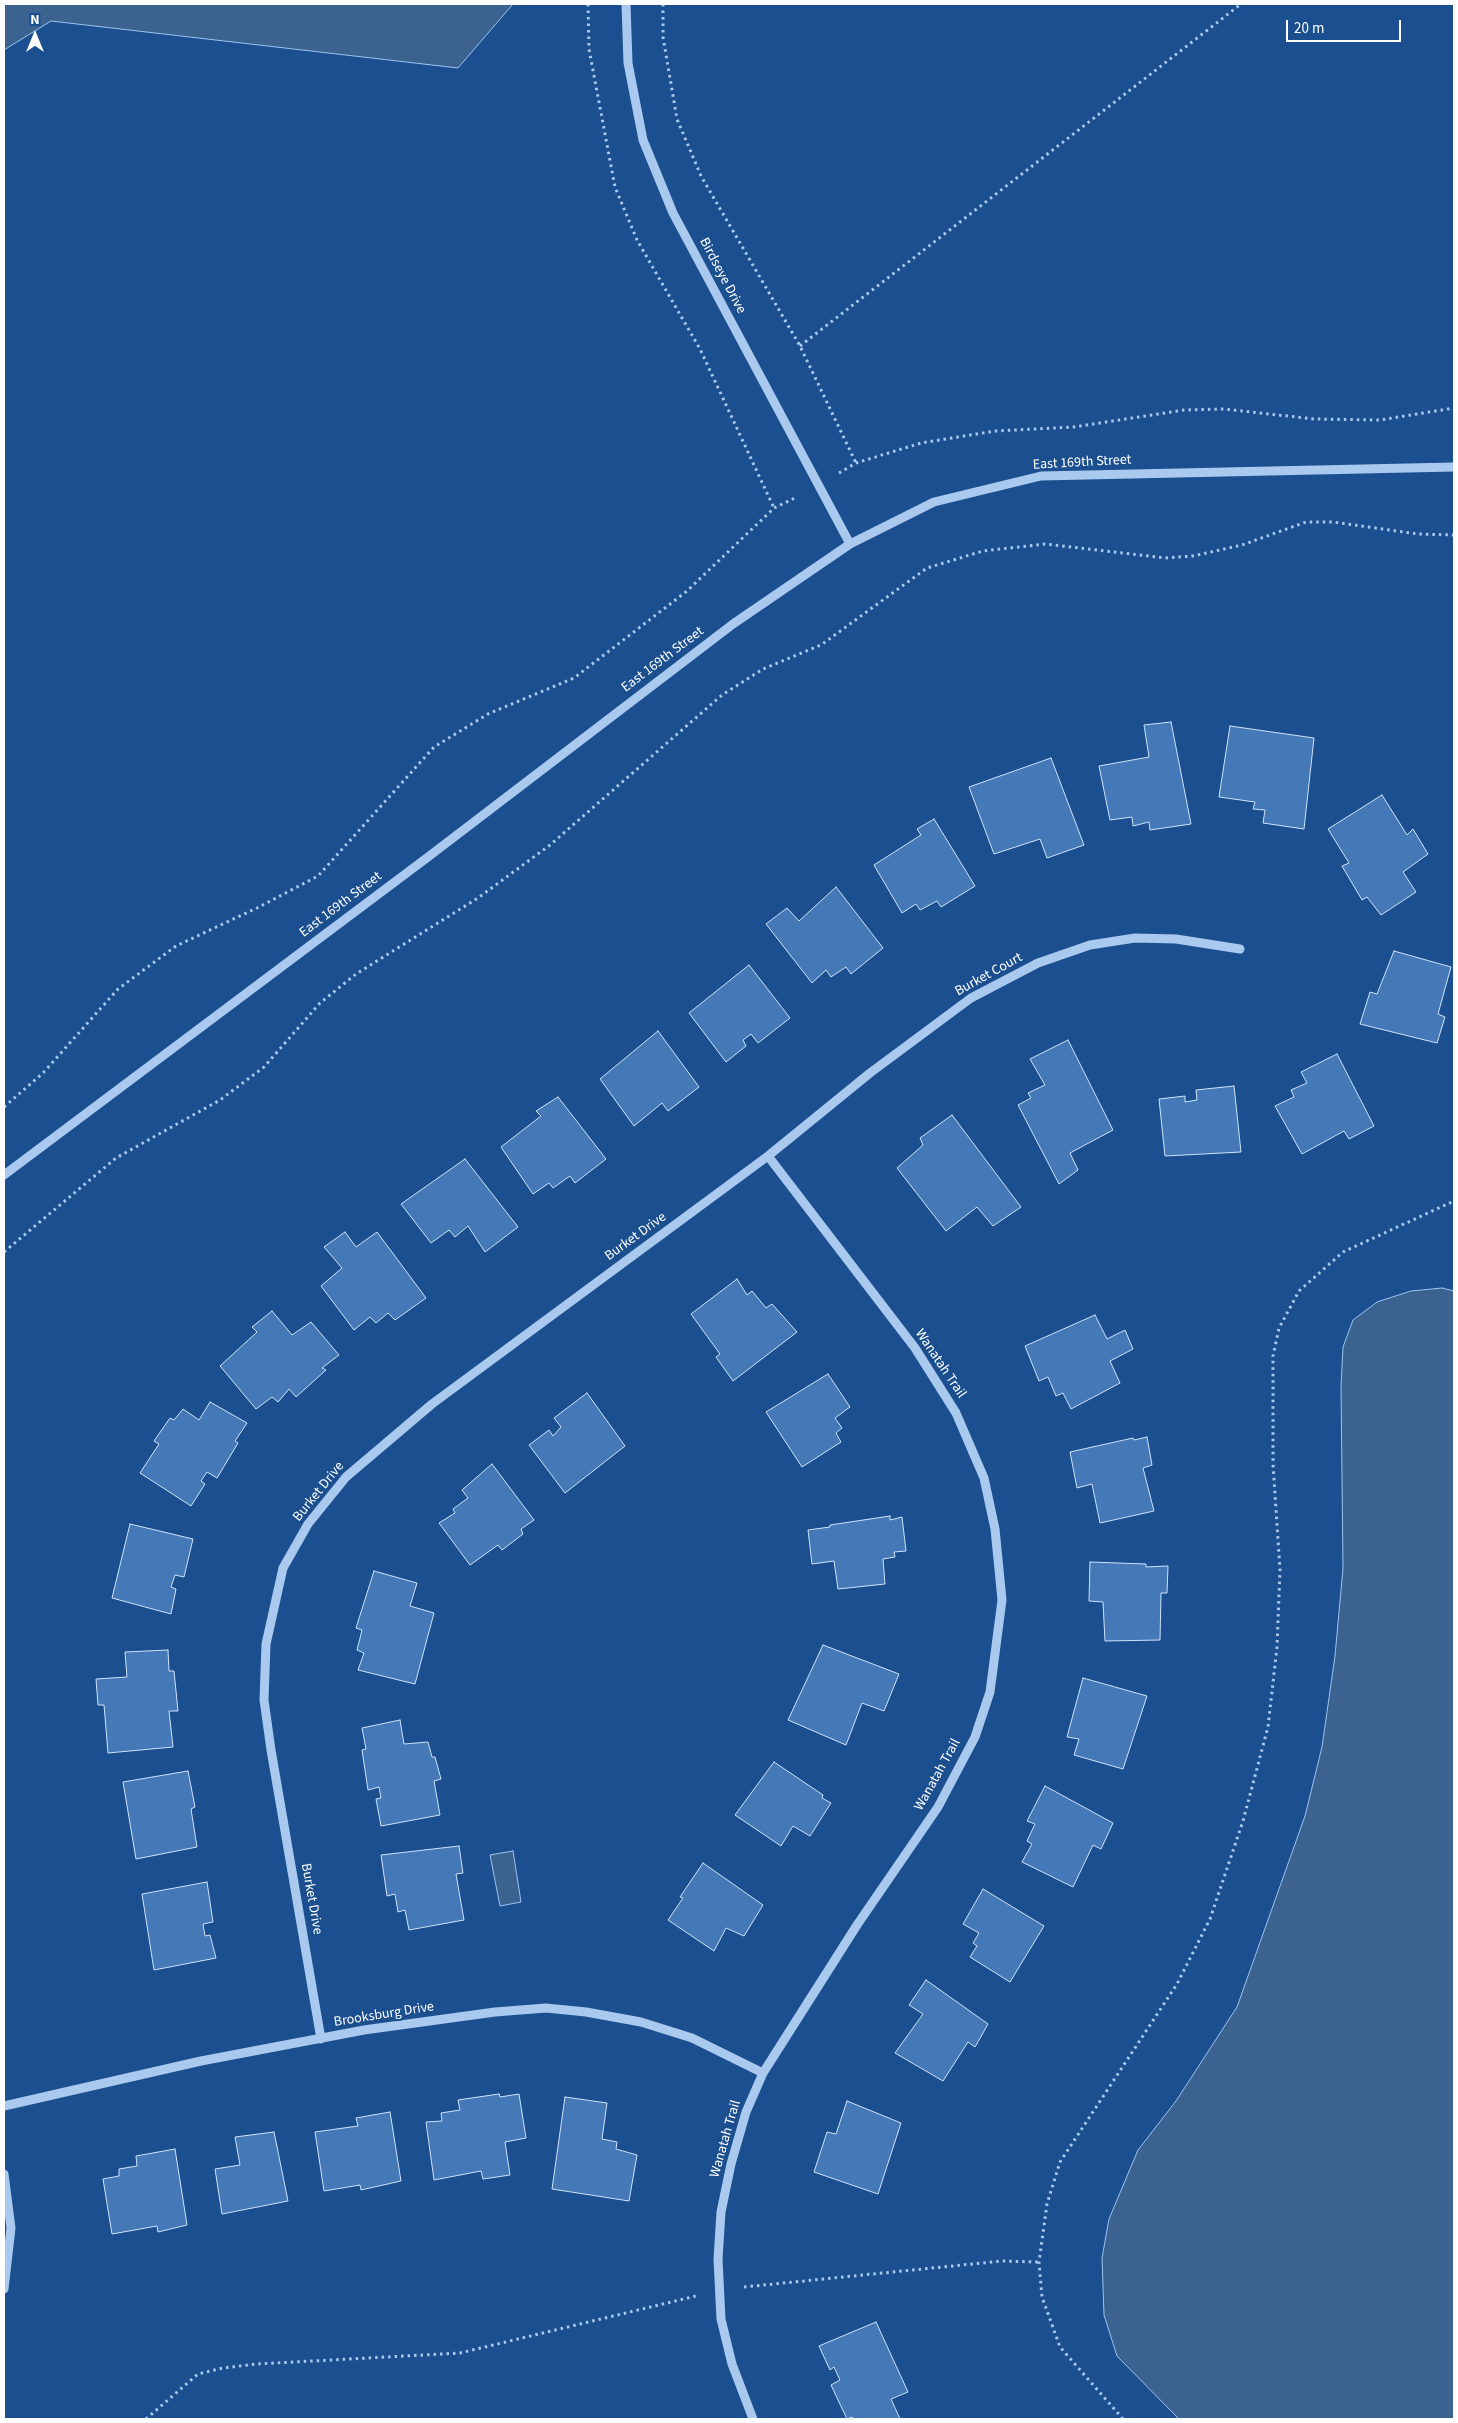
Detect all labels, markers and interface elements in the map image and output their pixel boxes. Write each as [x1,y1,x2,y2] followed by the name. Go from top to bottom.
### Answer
[10,10,60,60] north arrow
[30,10,40,30] text: N
[1288,10,1403,42] scale bar
[1294,18,1324,39] text: 20 m
[695,235,749,317] street label: Birdseye Drive
[1032,452,1132,474] street label: East 169th Street
[619,624,707,696] street label: East 169th Street
[297,869,385,941] street label: East 169th Street
[952,950,1026,1000] street label: Burket Court
[602,1209,670,1265] street label: Burket Drive
[911,1326,969,1402] street label: Wanatah Trail
[290,1459,348,1525] street label: Burket Drive
[911,1736,965,1814] street label: Wanatah Trail
[296,1862,326,1936] street label: Burket Drive
[333,1999,435,2031] street label: Brooksburg Drive
[707,2098,745,2180] street label: Wanatah Trail

